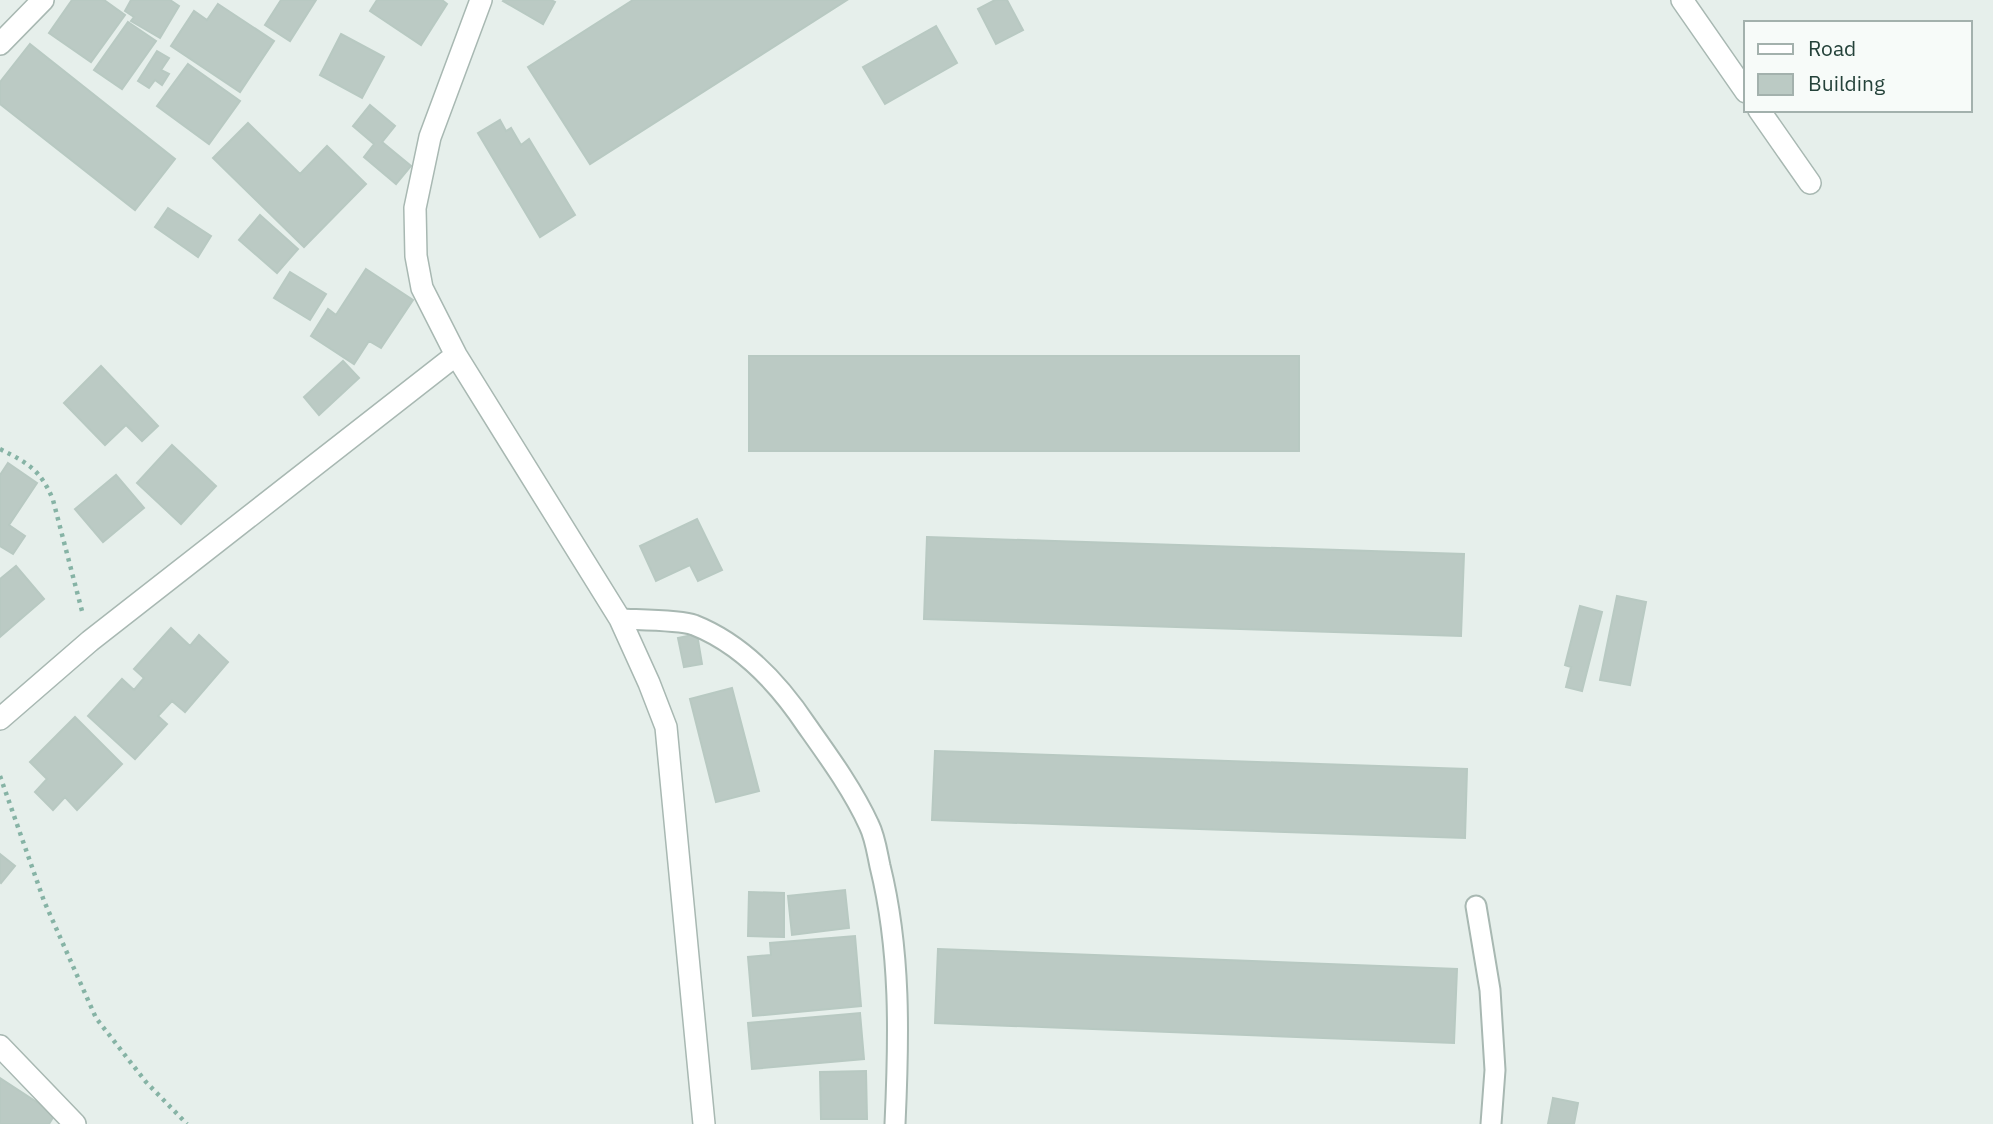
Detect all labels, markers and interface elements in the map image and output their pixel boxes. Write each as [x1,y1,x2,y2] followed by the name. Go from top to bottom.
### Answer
[1744,21,1972,112] legend
[1808,34,1856,62] text: Road
[1808,69,1885,97] text: Building

